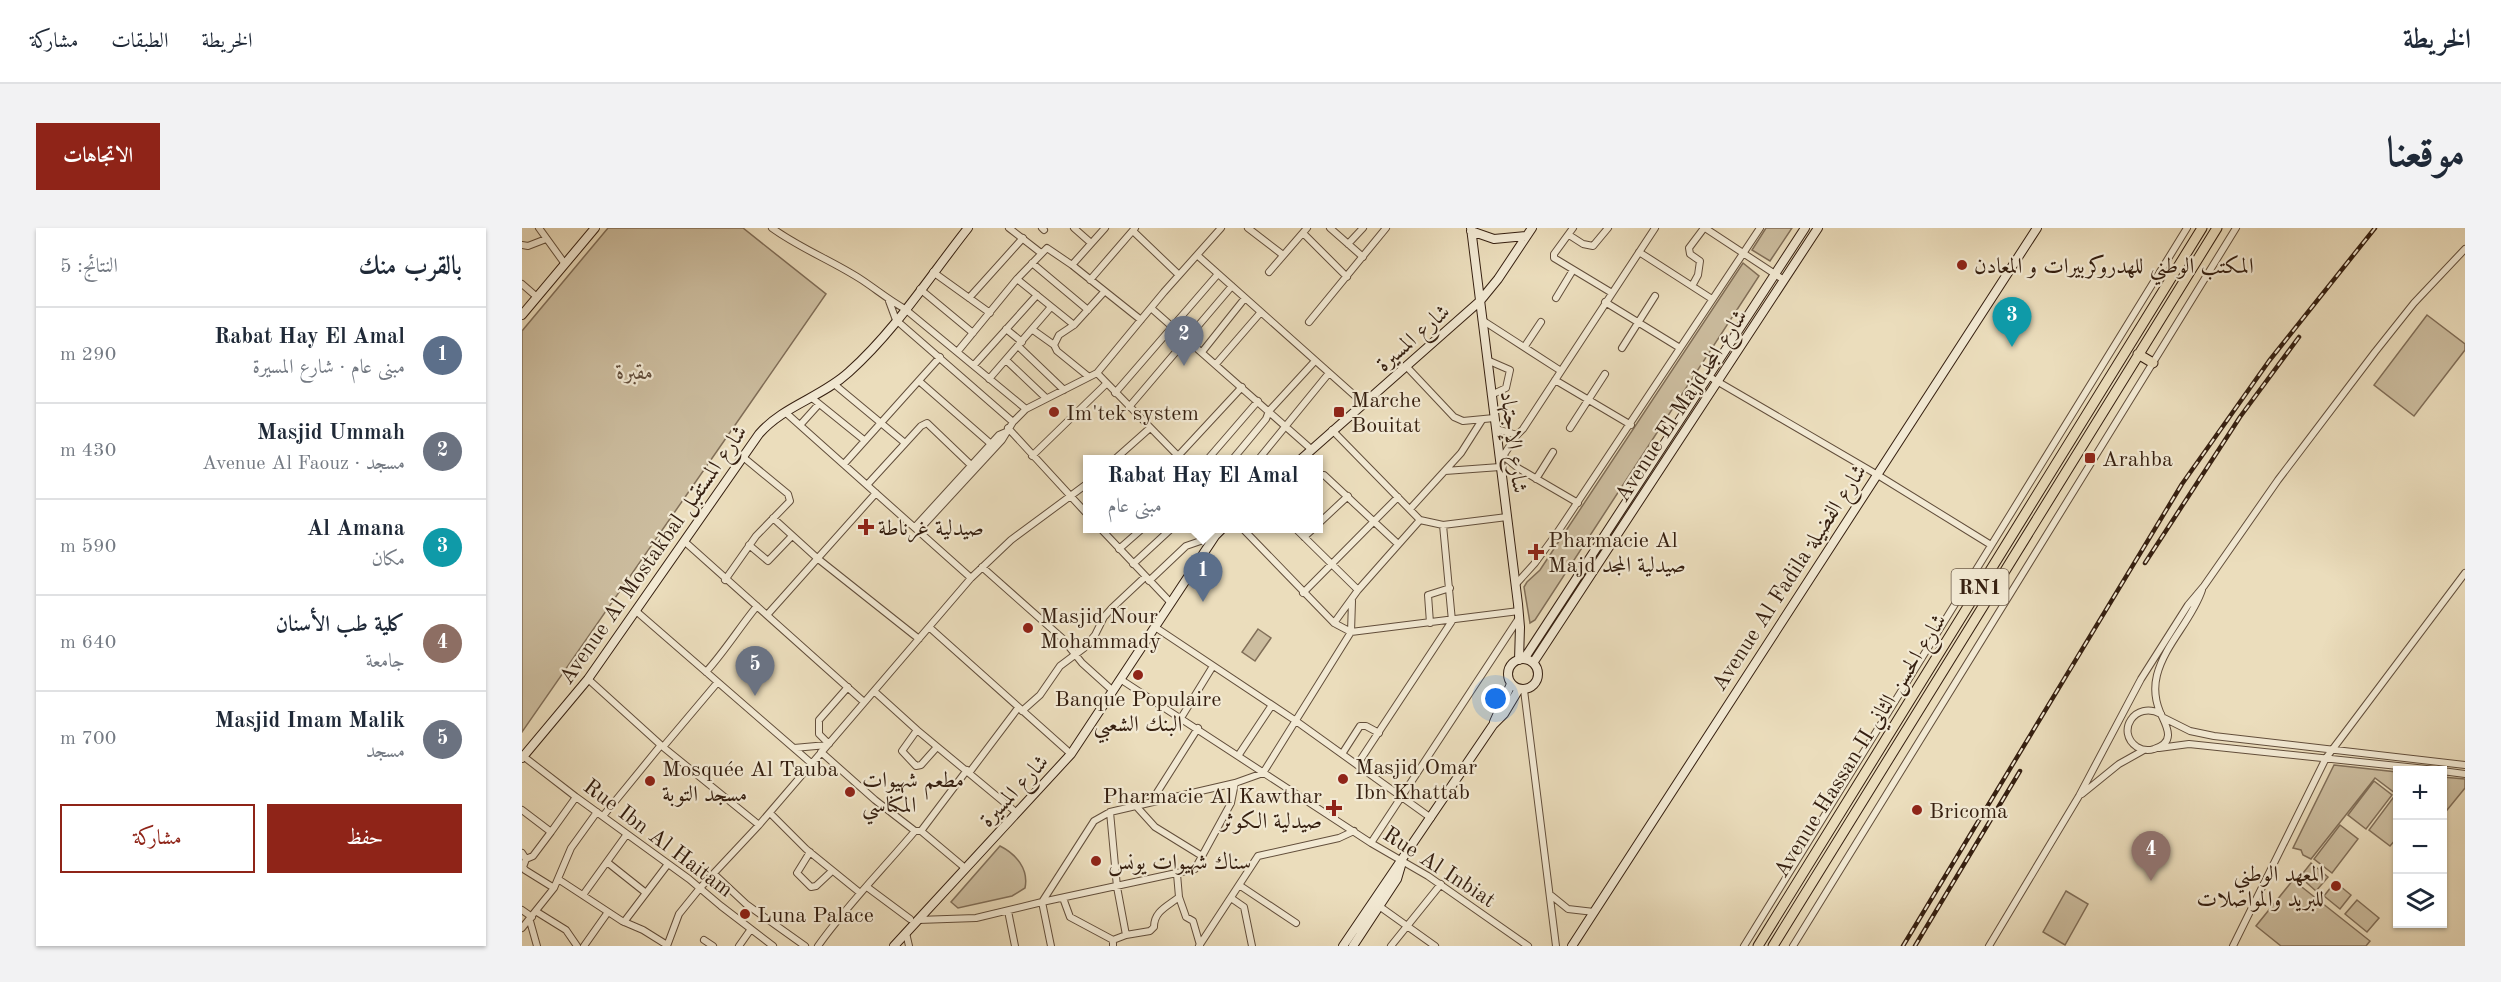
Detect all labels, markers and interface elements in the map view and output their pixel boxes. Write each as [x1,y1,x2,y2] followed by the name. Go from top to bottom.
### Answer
[2403,27,2471,55] text: الخريطة
[30,31,78,52] text: مشاركة
[111,31,168,52] text: الطبقات
[201,31,253,52] text: الخريطة
[36,123,160,190] button: الاتجاهات
[2387,134,2465,176] text: موقعنا
[359,254,462,280] text: بالقرب منك
[1974,254,2254,286] place label: المكتب الوطني للهدروكربيرات و المعادن
[60,257,118,277] text: النتائج: 5
[1955,258,1969,272] marker: المكتب الوطني للهدروكربيرات و المعادن
[1992,298,2032,347] pin: 3
[1372,301,1458,381] street label: شارع المسيرة
[1611,306,1757,510] street label: Avenue El Majdشارع المجد
[1164,316,1204,366] pin: 2
[214,326,405,348] text: Rabat Hay El Amal
[60,345,116,365] text: 290 m
[437,345,448,365] text: 1
[252,358,405,378] text: مبنى عام · شارع المسيرة
[615,362,654,385] park label: مقبرة
[1351,390,1421,437] place label: Marche Bouitat
[1490,390,1530,495] street label: شارع الإجتهاد
[1066,403,1199,425] place label: Im'tek system
[1047,405,1061,419] marker: Im'tek system
[1332,405,1346,419] marker: Marche Bouitat
[257,422,405,444] text: Masjid Ummah
[556,422,757,692] street label: Avenue Al Mostakbal شارع المستقبل
[60,441,116,461] text: 430 m
[437,441,448,461] text: 2
[2102,449,2173,471] place label: Arahba
[2083,451,2097,465] marker: Arahba
[202,454,405,474] text: مسجد · Avenue Al Faouz
[1083,455,1323,533] popup
[1708,461,1876,699] street label: Avenue Al Fadila شارع الفضيلة
[1108,465,1298,487] text: Rabat Hay El Amal
[1108,497,1162,517] text: مبنى عام
[307,518,405,540] text: Al Amana
[878,518,984,543] place label: صيدلية غرناطة
[859,520,873,534] marker: صيدلية غرناطة
[1548,530,1686,577] place label: Pharmacie Al Majd صيدلية المجد
[60,537,116,557] text: 590 m
[437,537,448,557] text: 3
[1529,545,1543,559] marker: Pharmacie Al Majd صيدلية المجد
[371,550,405,570] text: مكان
[1184,552,1222,602] pin: 1
[1952,569,2008,605] road number: RN1
[1040,606,1161,653] place label: Masjid Nour Mohammady
[1770,610,1956,885] street label: Avenue Hassan II شارع الحسن الثاني
[276,614,405,636] text: كلية طب الأسنان
[1021,621,1035,635] marker: Masjid Nour Mohammady
[60,633,116,653] text: 640 m
[437,633,448,653] text: 4
[736,646,774,696] pin: 5
[366,652,405,672] text: جامعة
[1131,668,1145,682] marker: Banque Populaire البنك الشعبي
[1481,684,1510,713] your location
[1055,689,1221,744] place label: Banque Populaire البنك الشعبي
[215,710,405,732] text: Masjid Imam Malik
[60,729,116,749] text: 700 m
[437,729,448,749] text: 5
[366,742,405,762] text: مسجد
[976,751,1057,836] street label: شارع المسيرة
[1355,757,1477,804] place label: Masjid Omar Ibn Khattab
[662,759,838,807] place label: Mosquée Al Tauba مسجد التوبة
[2393,766,2447,928] map controls
[2393,766,2447,820] button: +
[862,770,964,825] place label: مطعم شهيوات المكناسي
[1336,772,1350,786] marker: Masjid Omar Ibn Khattab
[643,774,657,788] marker: Mosquée Al Tauba مسجد التوبة
[579,775,737,902] street label: Rue Ibn Al Haitam
[843,785,857,799] marker: مطعم شهيوات المكناسي
[1103,786,1322,834] place label: Pharmacie Al Kawthar صيدلية الكوثر
[1327,801,1341,815] marker: Pharmacie Al Kawthar صيدلية الكوثر
[1929,801,2008,823] place label: Bricoma
[1910,803,1924,817] marker: Bricoma
[60,804,255,873] button: مشاركة
[267,804,462,873] button: حفظ
[2393,820,2447,874] button: −
[1379,823,1499,912] street label: Rue Al Inbiat
[2132,832,2170,881] pin: 4
[1108,851,1251,877] place label: سناك شهيوات يونس
[1089,854,1103,868] marker: سناك شهيوات يونس
[2197,864,2324,912] place label: المعهد الوطني للبريد والمواصلات
[2393,874,2447,928] button: layers
[2329,879,2343,893] marker: المعهد الوطني للبريد والمواصلات
[757,905,874,927] place label: Luna Palace
[738,907,752,921] marker: Luna Palace

